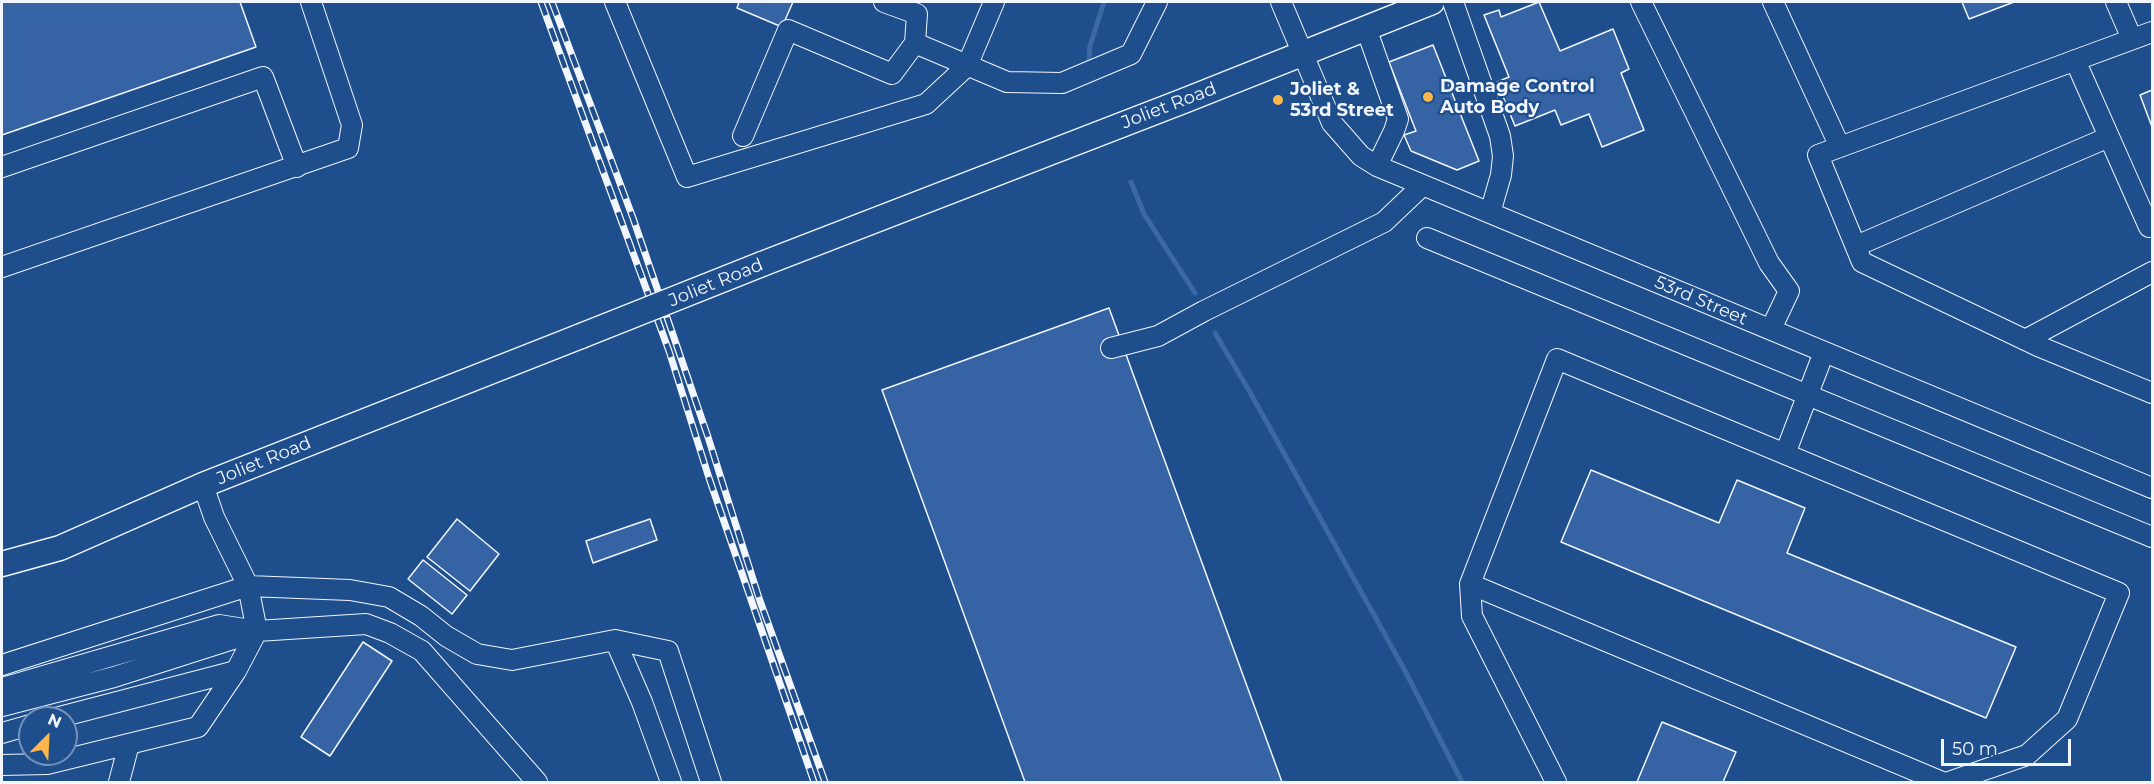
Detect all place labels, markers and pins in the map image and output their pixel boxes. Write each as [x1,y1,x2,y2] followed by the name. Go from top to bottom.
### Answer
[1440,76,1595,118] place label: Damage Control Auto Body
[1290,79,1394,122] place label: Joliet & 53rd Street
[1421,90,1435,104] marker: Damage Control Auto Body
[1271,93,1285,107] marker: Joliet & 53rd Street

